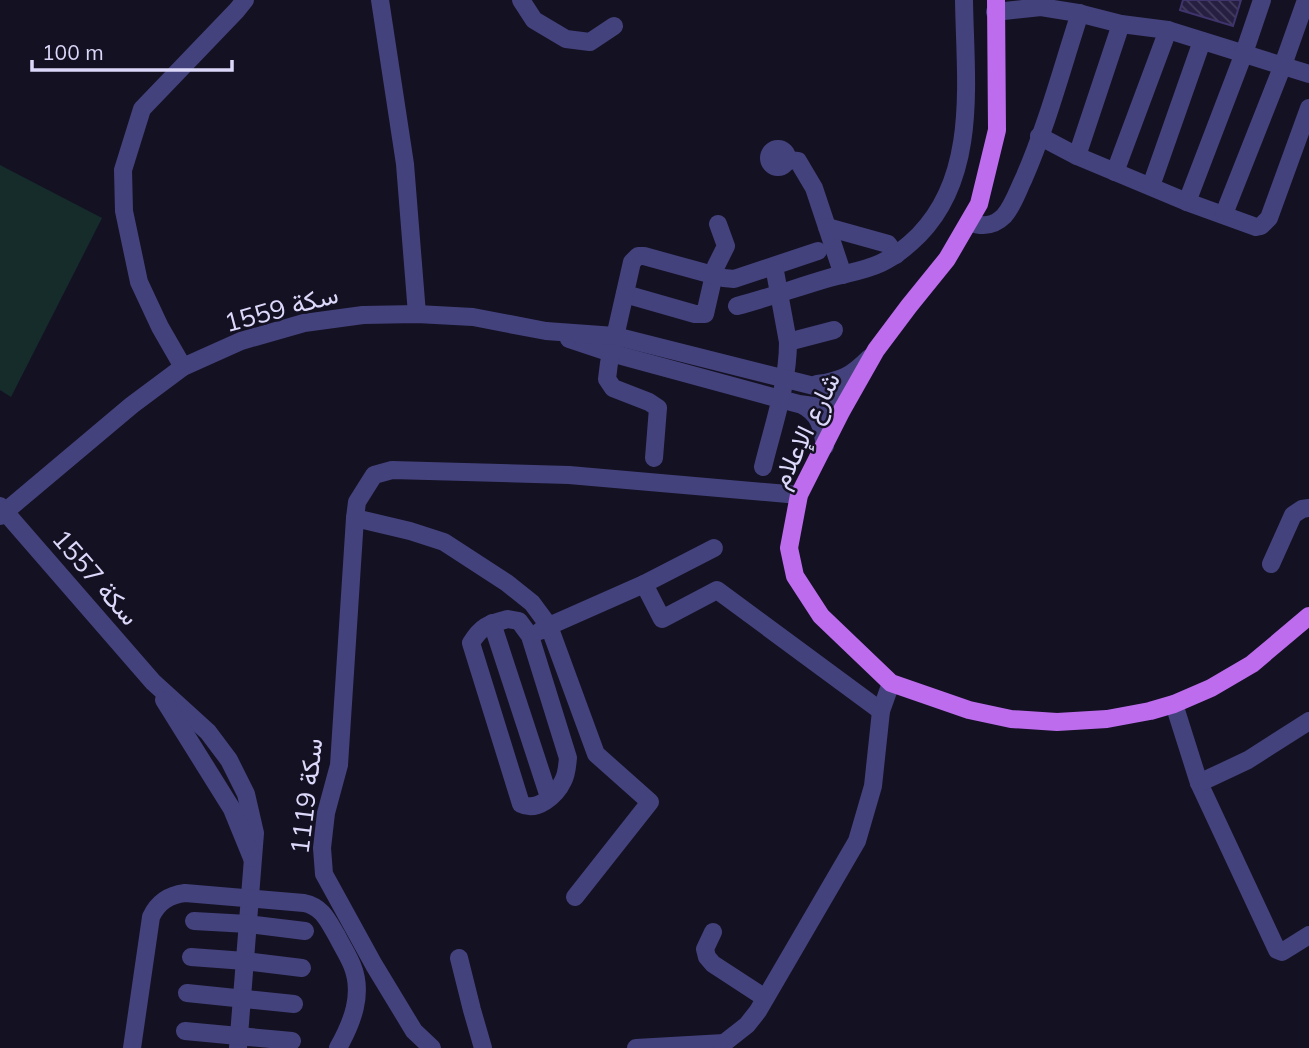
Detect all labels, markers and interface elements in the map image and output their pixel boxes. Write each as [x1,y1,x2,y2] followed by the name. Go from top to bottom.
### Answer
[32,28,231,72] scale bar
[42,39,104,65] text: 100 m
[220,277,342,339] street label: سكة 1559
[763,367,849,494] street label: شارع الإعلام
[45,522,147,632] street label: سكة 1557
[283,736,329,856] street label: سكة 1119

